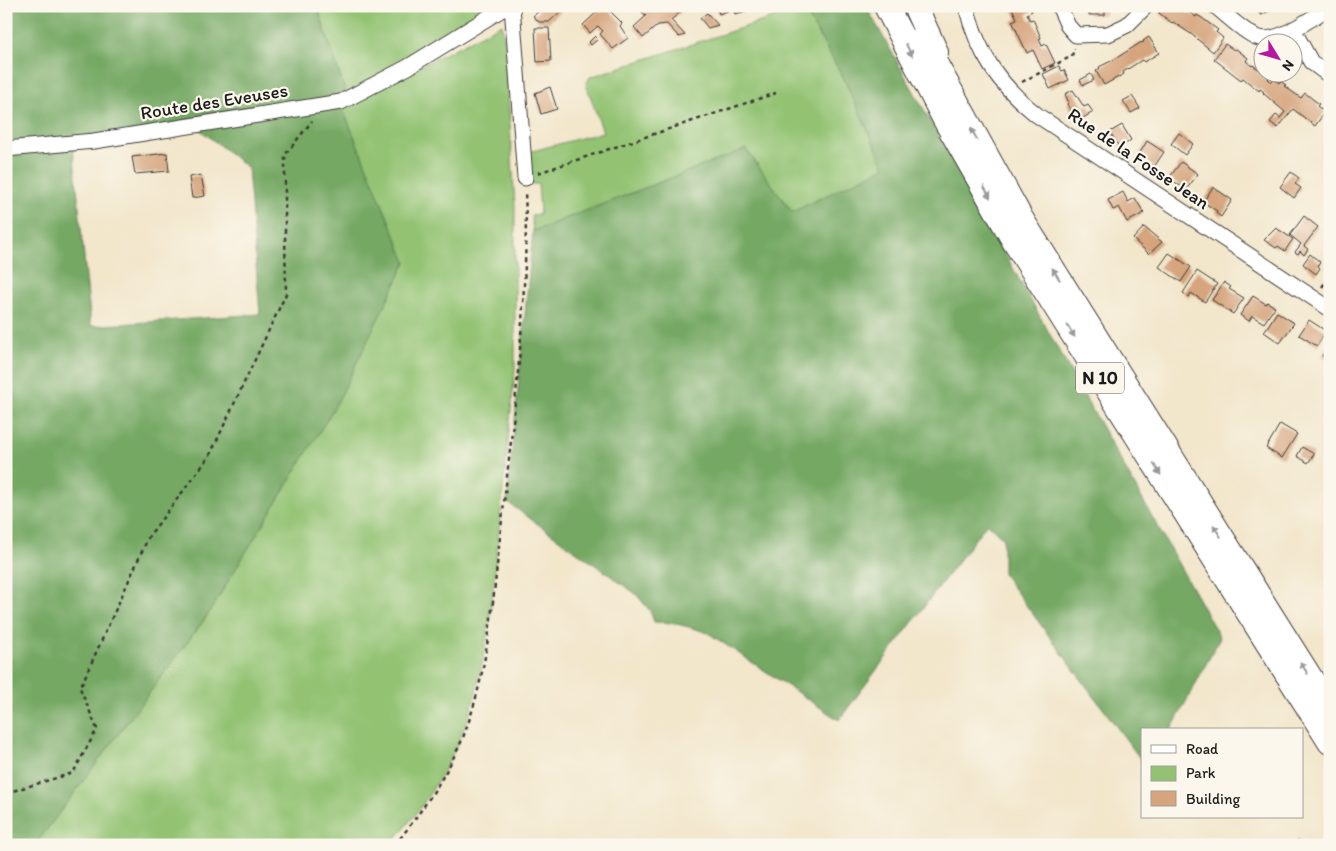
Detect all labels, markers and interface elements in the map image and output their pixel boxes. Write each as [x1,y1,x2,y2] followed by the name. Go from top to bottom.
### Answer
[1254,32,1304,82] north arrow
[905,42,913,57] one-way arrow
[1278,57,1298,74] text: N
[139,78,289,124] street label: Route des Eveuses
[1064,102,1214,214] street label: Rue de la Fosse Jean
[970,127,978,141] one-way arrow
[982,186,991,199] one-way arrow
[1051,268,1060,281] one-way arrow
[1066,324,1075,338] one-way arrow
[1076,362,1124,393] road number: N 10
[1153,462,1162,475] one-way arrow
[1212,524,1221,537] one-way arrow
[1299,661,1308,674] one-way arrow
[1141,728,1304,818] legend
[1186,740,1219,758] text: Road
[1186,764,1216,782] text: Park
[1186,790,1240,808] text: Building

